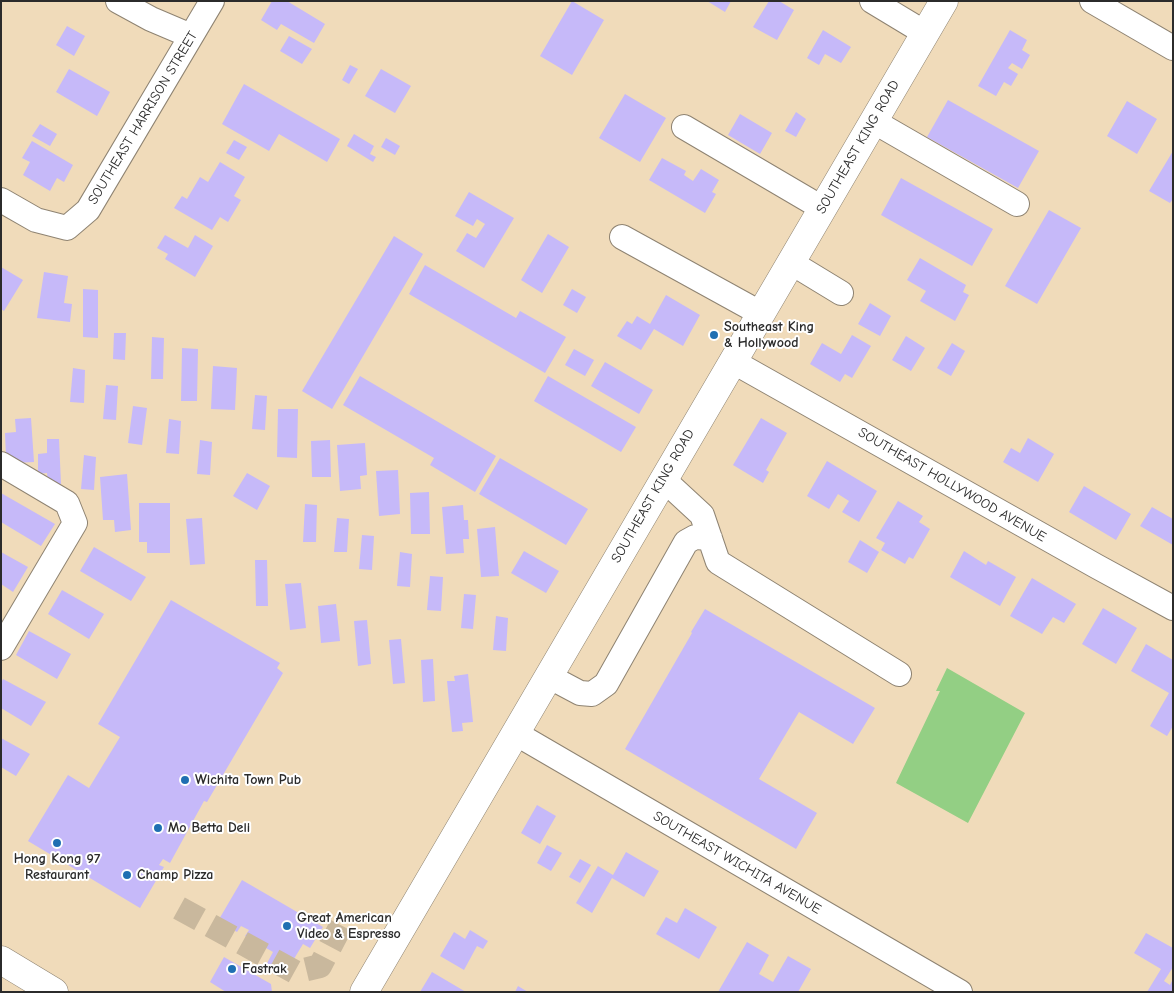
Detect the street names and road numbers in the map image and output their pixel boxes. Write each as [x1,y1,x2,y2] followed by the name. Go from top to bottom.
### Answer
[85,28,201,208] street label: SOUTHEAST HARRISON STREET
[813,77,903,217] street label: SOUTHEAST KING ROAD
[855,424,1049,546] street label: SOUTHEAST HOLLYWOOD AVENUE
[608,426,698,566] street label: SOUTHEAST KING ROAD
[650,808,824,918] street label: SOUTHEAST WICHITA AVENUE

